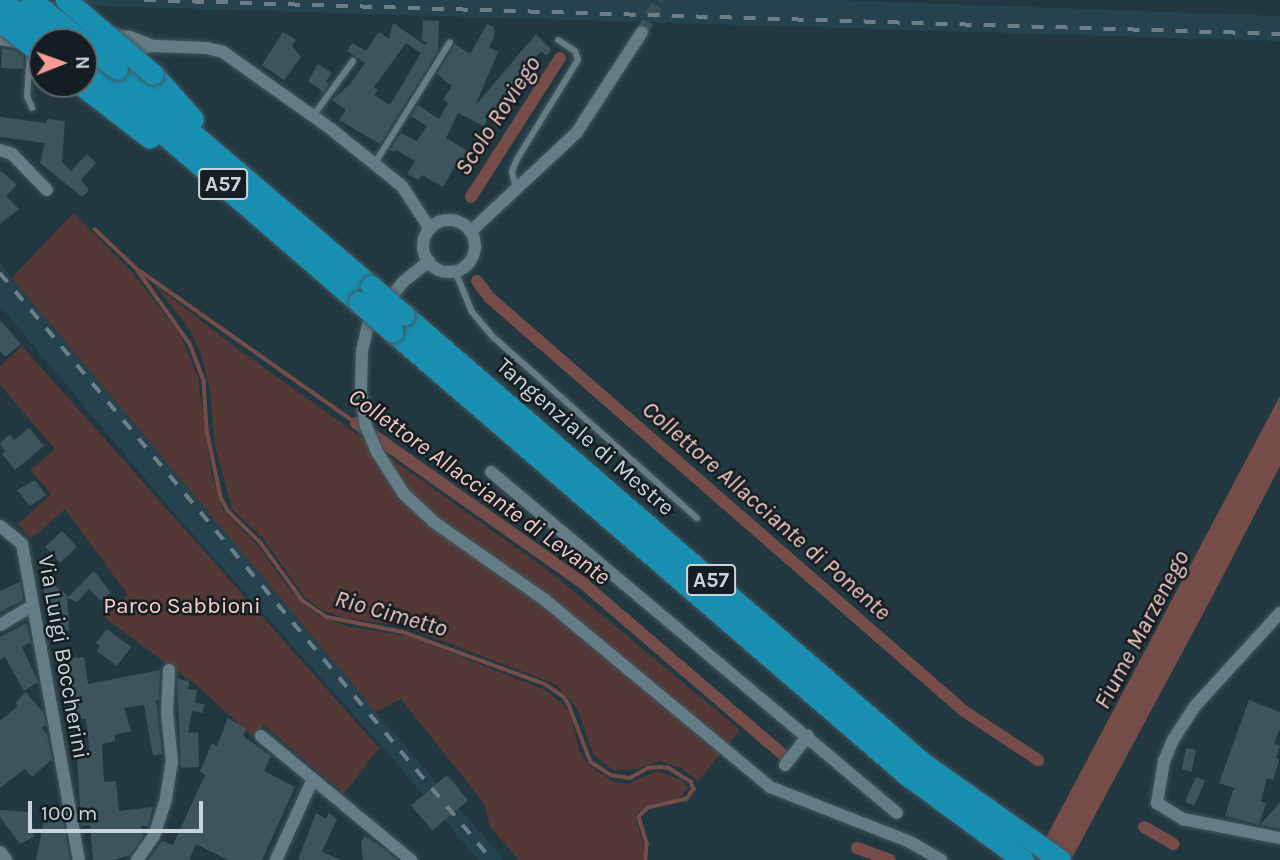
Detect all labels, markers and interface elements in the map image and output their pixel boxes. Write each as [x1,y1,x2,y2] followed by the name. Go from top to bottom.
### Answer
[28,28,98,98] north arrow
[449,51,547,181] water label: Scolo Roviego
[71,56,93,70] text: N
[197,166,249,202] road number: A57
[490,352,680,522] street label: Tangenziale di Mestre
[343,382,615,592] water label: Collettore Allacciante di Levante
[636,395,896,627] water label: Collettore Allacciante di Ponente
[1088,546,1196,714] water label: Fiume Marzenego
[31,553,95,761] street label: Via Luigi Boccherini
[685,562,737,598] road number: A57
[331,584,451,644] water label: Rio Cimetto
[103,592,261,620] park label: Parco Sabbioni
[32,786,206,830] scale bar
[41,801,98,825] text: 100 m

